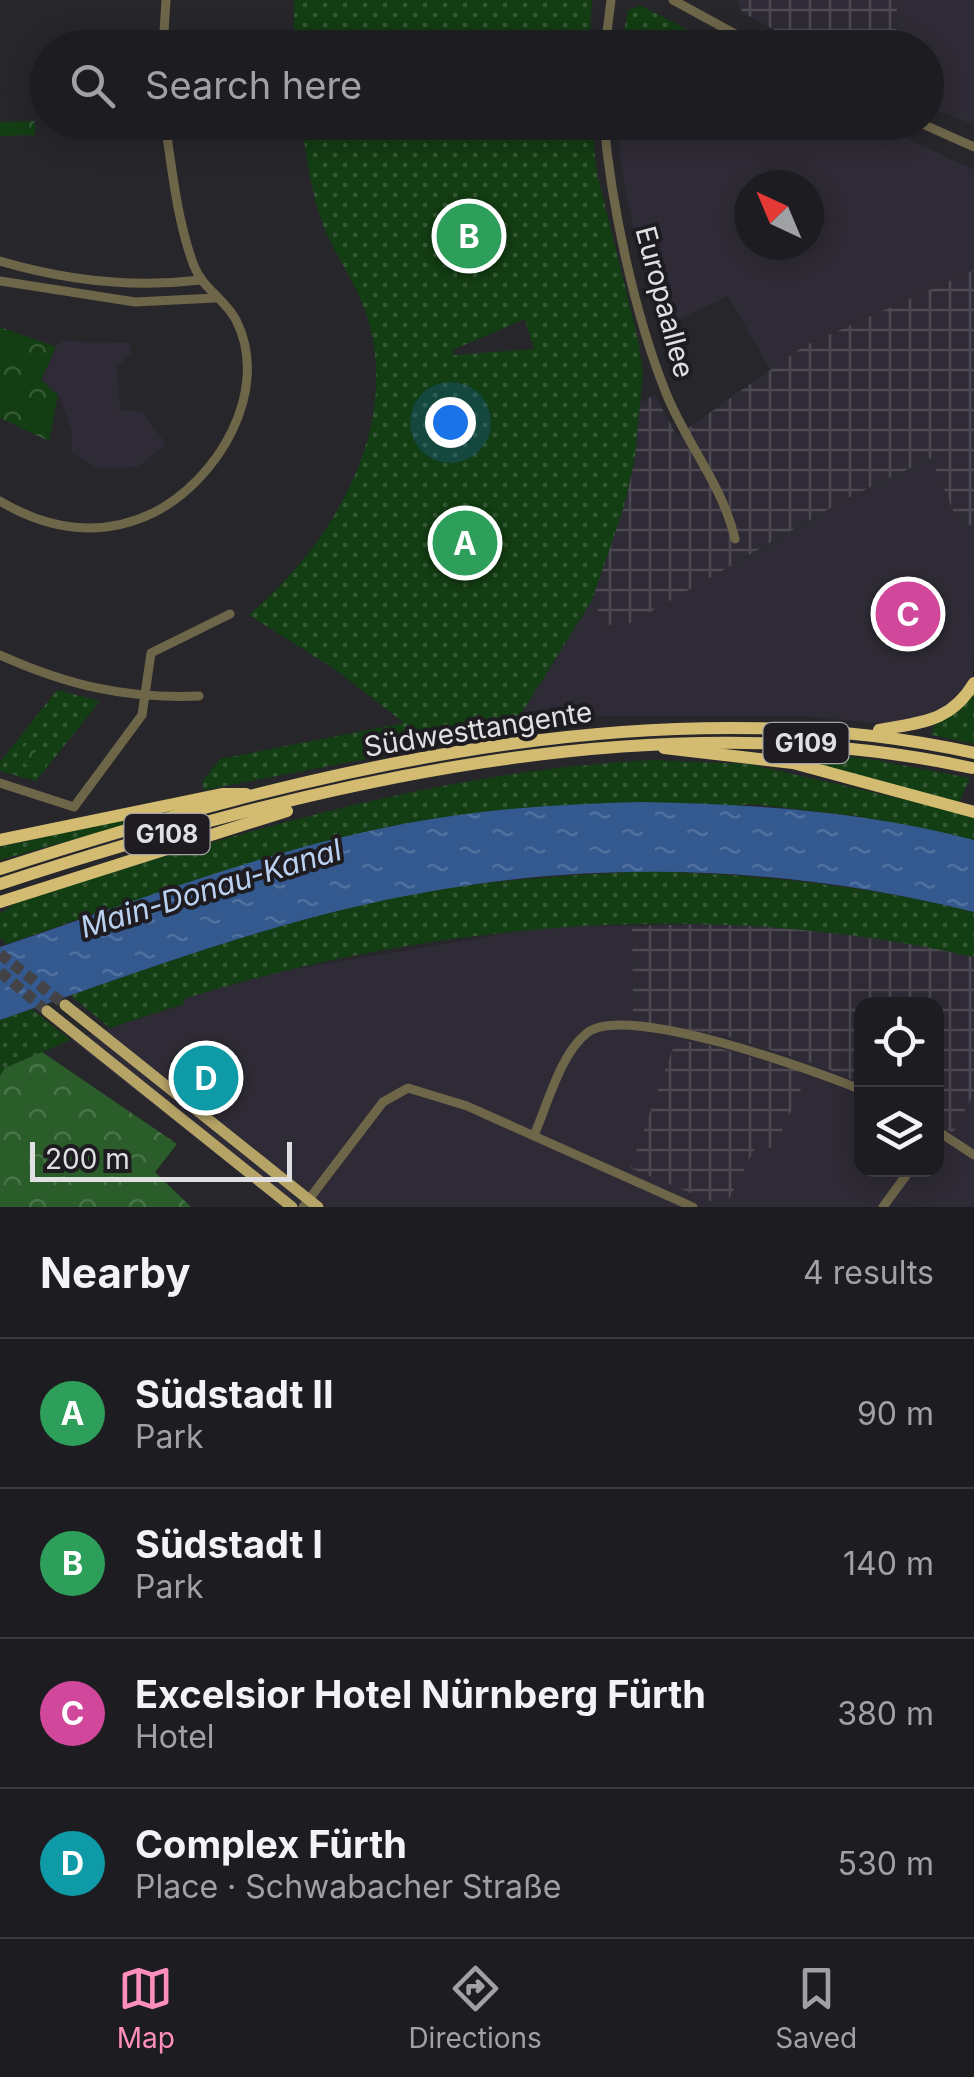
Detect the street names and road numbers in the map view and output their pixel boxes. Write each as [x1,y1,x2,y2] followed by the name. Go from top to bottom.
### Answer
[628,223,702,381] street label: Europaallee
[362,694,594,764] street label: Südwesttangente
[764,723,848,763] road number: G109
[124,814,210,854] road number: G108

